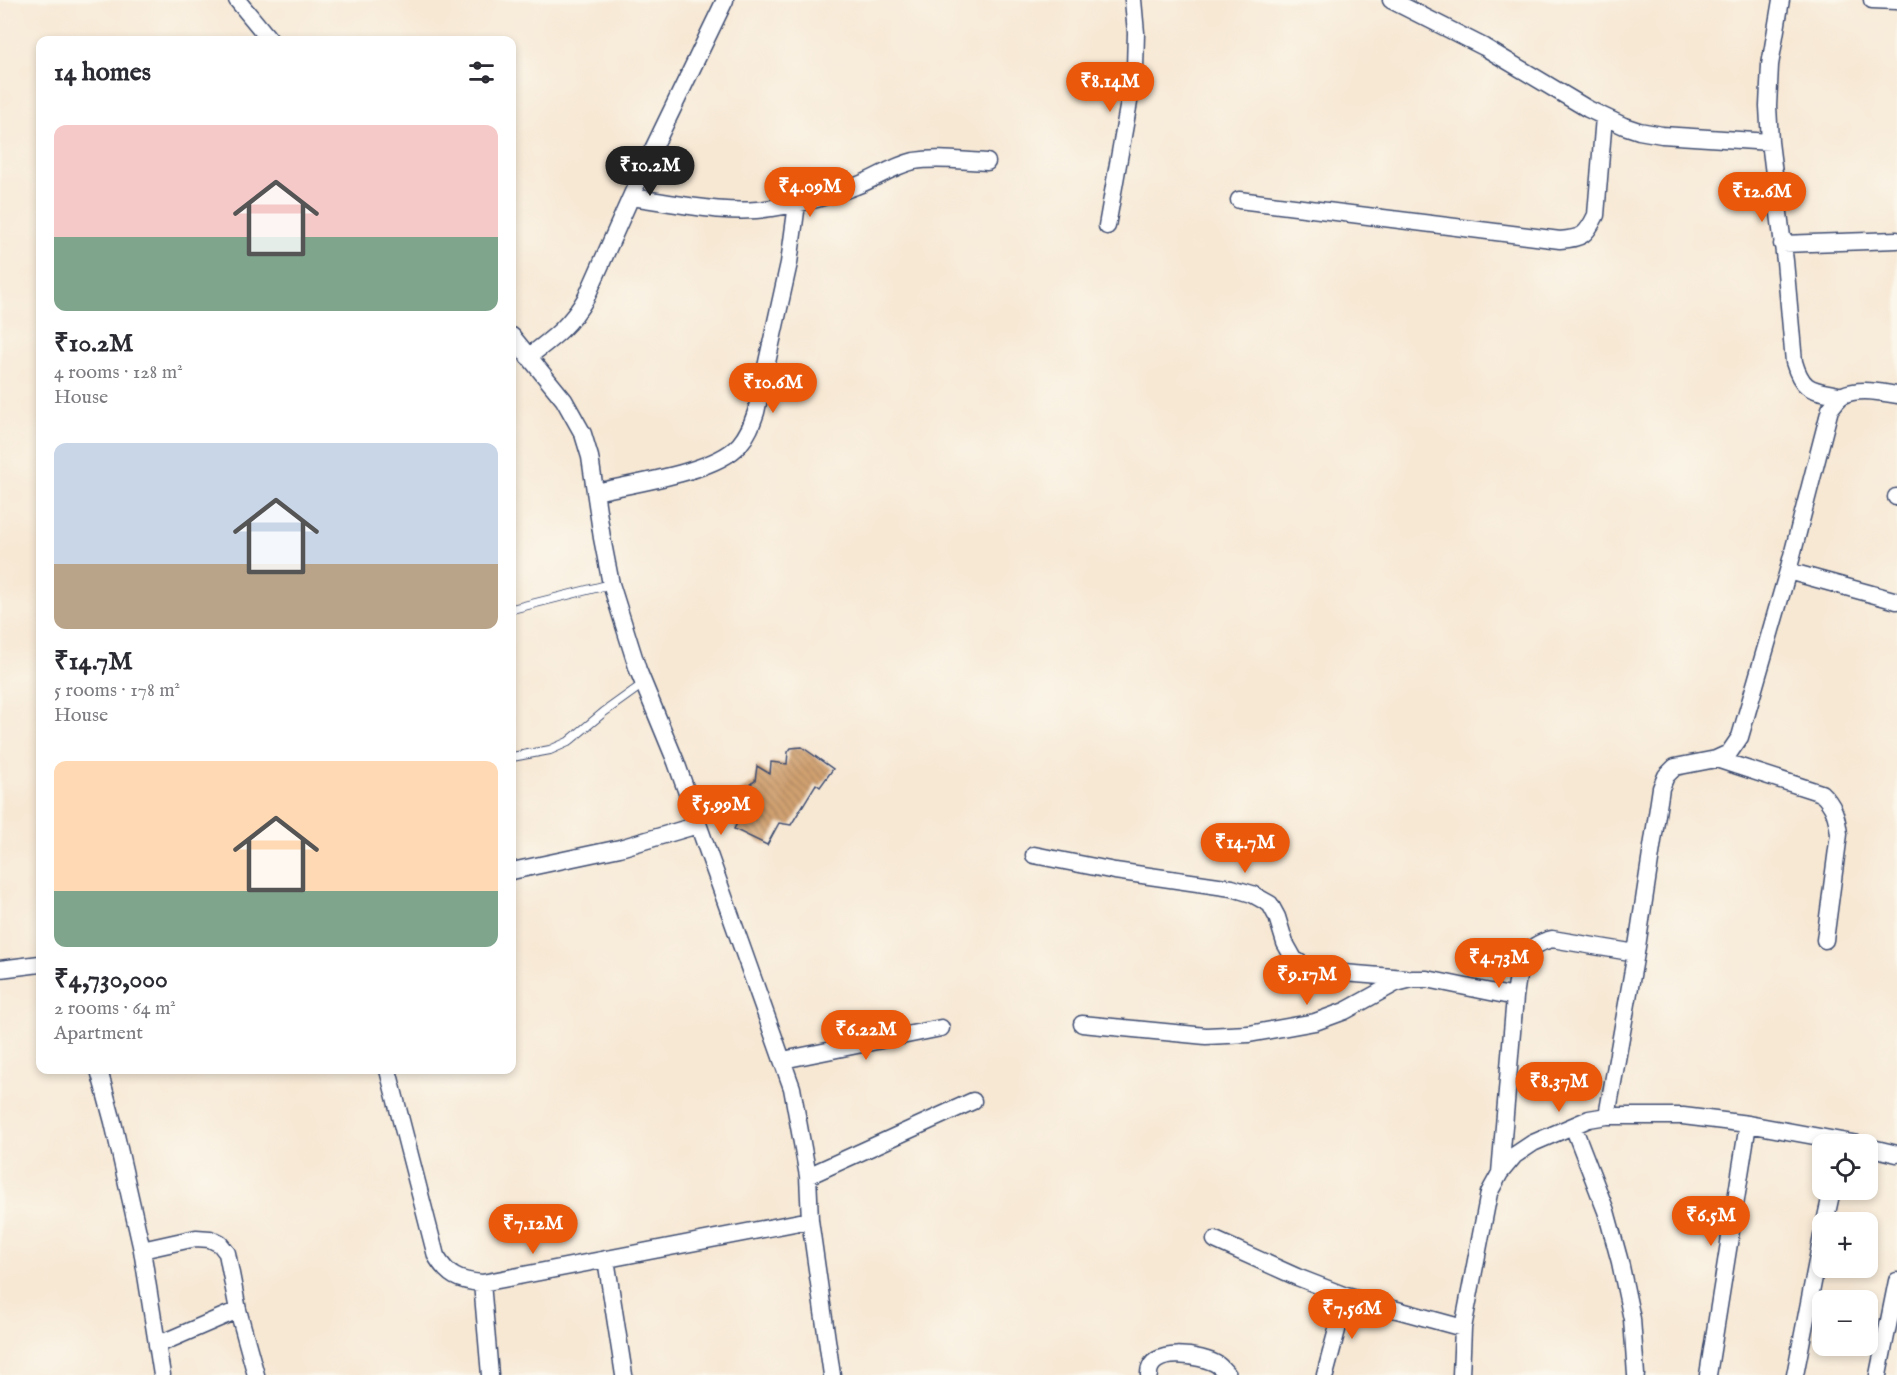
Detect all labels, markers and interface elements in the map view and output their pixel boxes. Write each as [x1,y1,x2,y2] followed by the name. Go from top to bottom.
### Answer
[54,56,151,89] text: 14 homes
[465,56,498,89] icon: filters
[1061,62,1159,113] pin: ₹8.14M
[1080,69,1140,94] text: ₹8.14M
[601,146,699,197] pin: ₹10.2M
[619,153,681,178] text: ₹10.2M
[222,164,330,272] icon: home
[761,167,859,218] pin: ₹4.09M
[1713,172,1811,223] pin: ₹12.6M
[778,174,842,199] text: ₹4.09M
[1732,179,1792,204] text: ₹12.6M
[54,327,133,360] text: ₹10.2M
[54,360,183,385] text: 4 rooms · 128 m²
[724,363,822,414] pin: ₹10.6M
[743,370,803,395] text: ₹10.6M
[54,385,108,410] text: House
[222,482,330,590] icon: home
[54,645,133,678] text: ₹14.7M
[54,678,180,703] text: 5 rooms · 178 m²
[54,703,108,728] text: House
[672,785,770,836] pin: ₹5.99M
[691,792,751,817] text: ₹5.99M
[222,800,330,908] icon: home
[1196,823,1294,874] pin: ₹14.7M
[1215,830,1275,855] text: ₹14.7M
[1450,938,1548,989] pin: ₹4.73M
[1469,945,1529,970] text: ₹4.73M
[1258,955,1356,1006] pin: ₹9.17M
[1277,962,1337,987] text: ₹9.17M
[54,963,168,996] text: ₹4,730,000
[54,996,176,1021] text: 2 rooms · 64 m²
[817,1010,915,1061] pin: ₹6.22M
[835,1017,897,1042] text: ₹6.22M
[54,1021,143,1046] text: Apartment
[1510,1062,1608,1113] pin: ₹8.37M
[1529,1069,1589,1094] text: ₹8.37M
[1812,1134,1878,1356] map controls
[1812,1134,1878,1200] button: locate
[1669,1196,1753,1247] pin: ₹6.5M
[1686,1203,1736,1228] text: ₹6.5M
[484,1204,582,1255] pin: ₹7.12M
[503,1211,563,1236] text: ₹7.12M
[1812,1212,1878,1278] button: +
[1303,1289,1401,1340] pin: ₹7.56M
[1812,1290,1878,1356] button: −
[1322,1296,1382,1321] text: ₹7.56M

